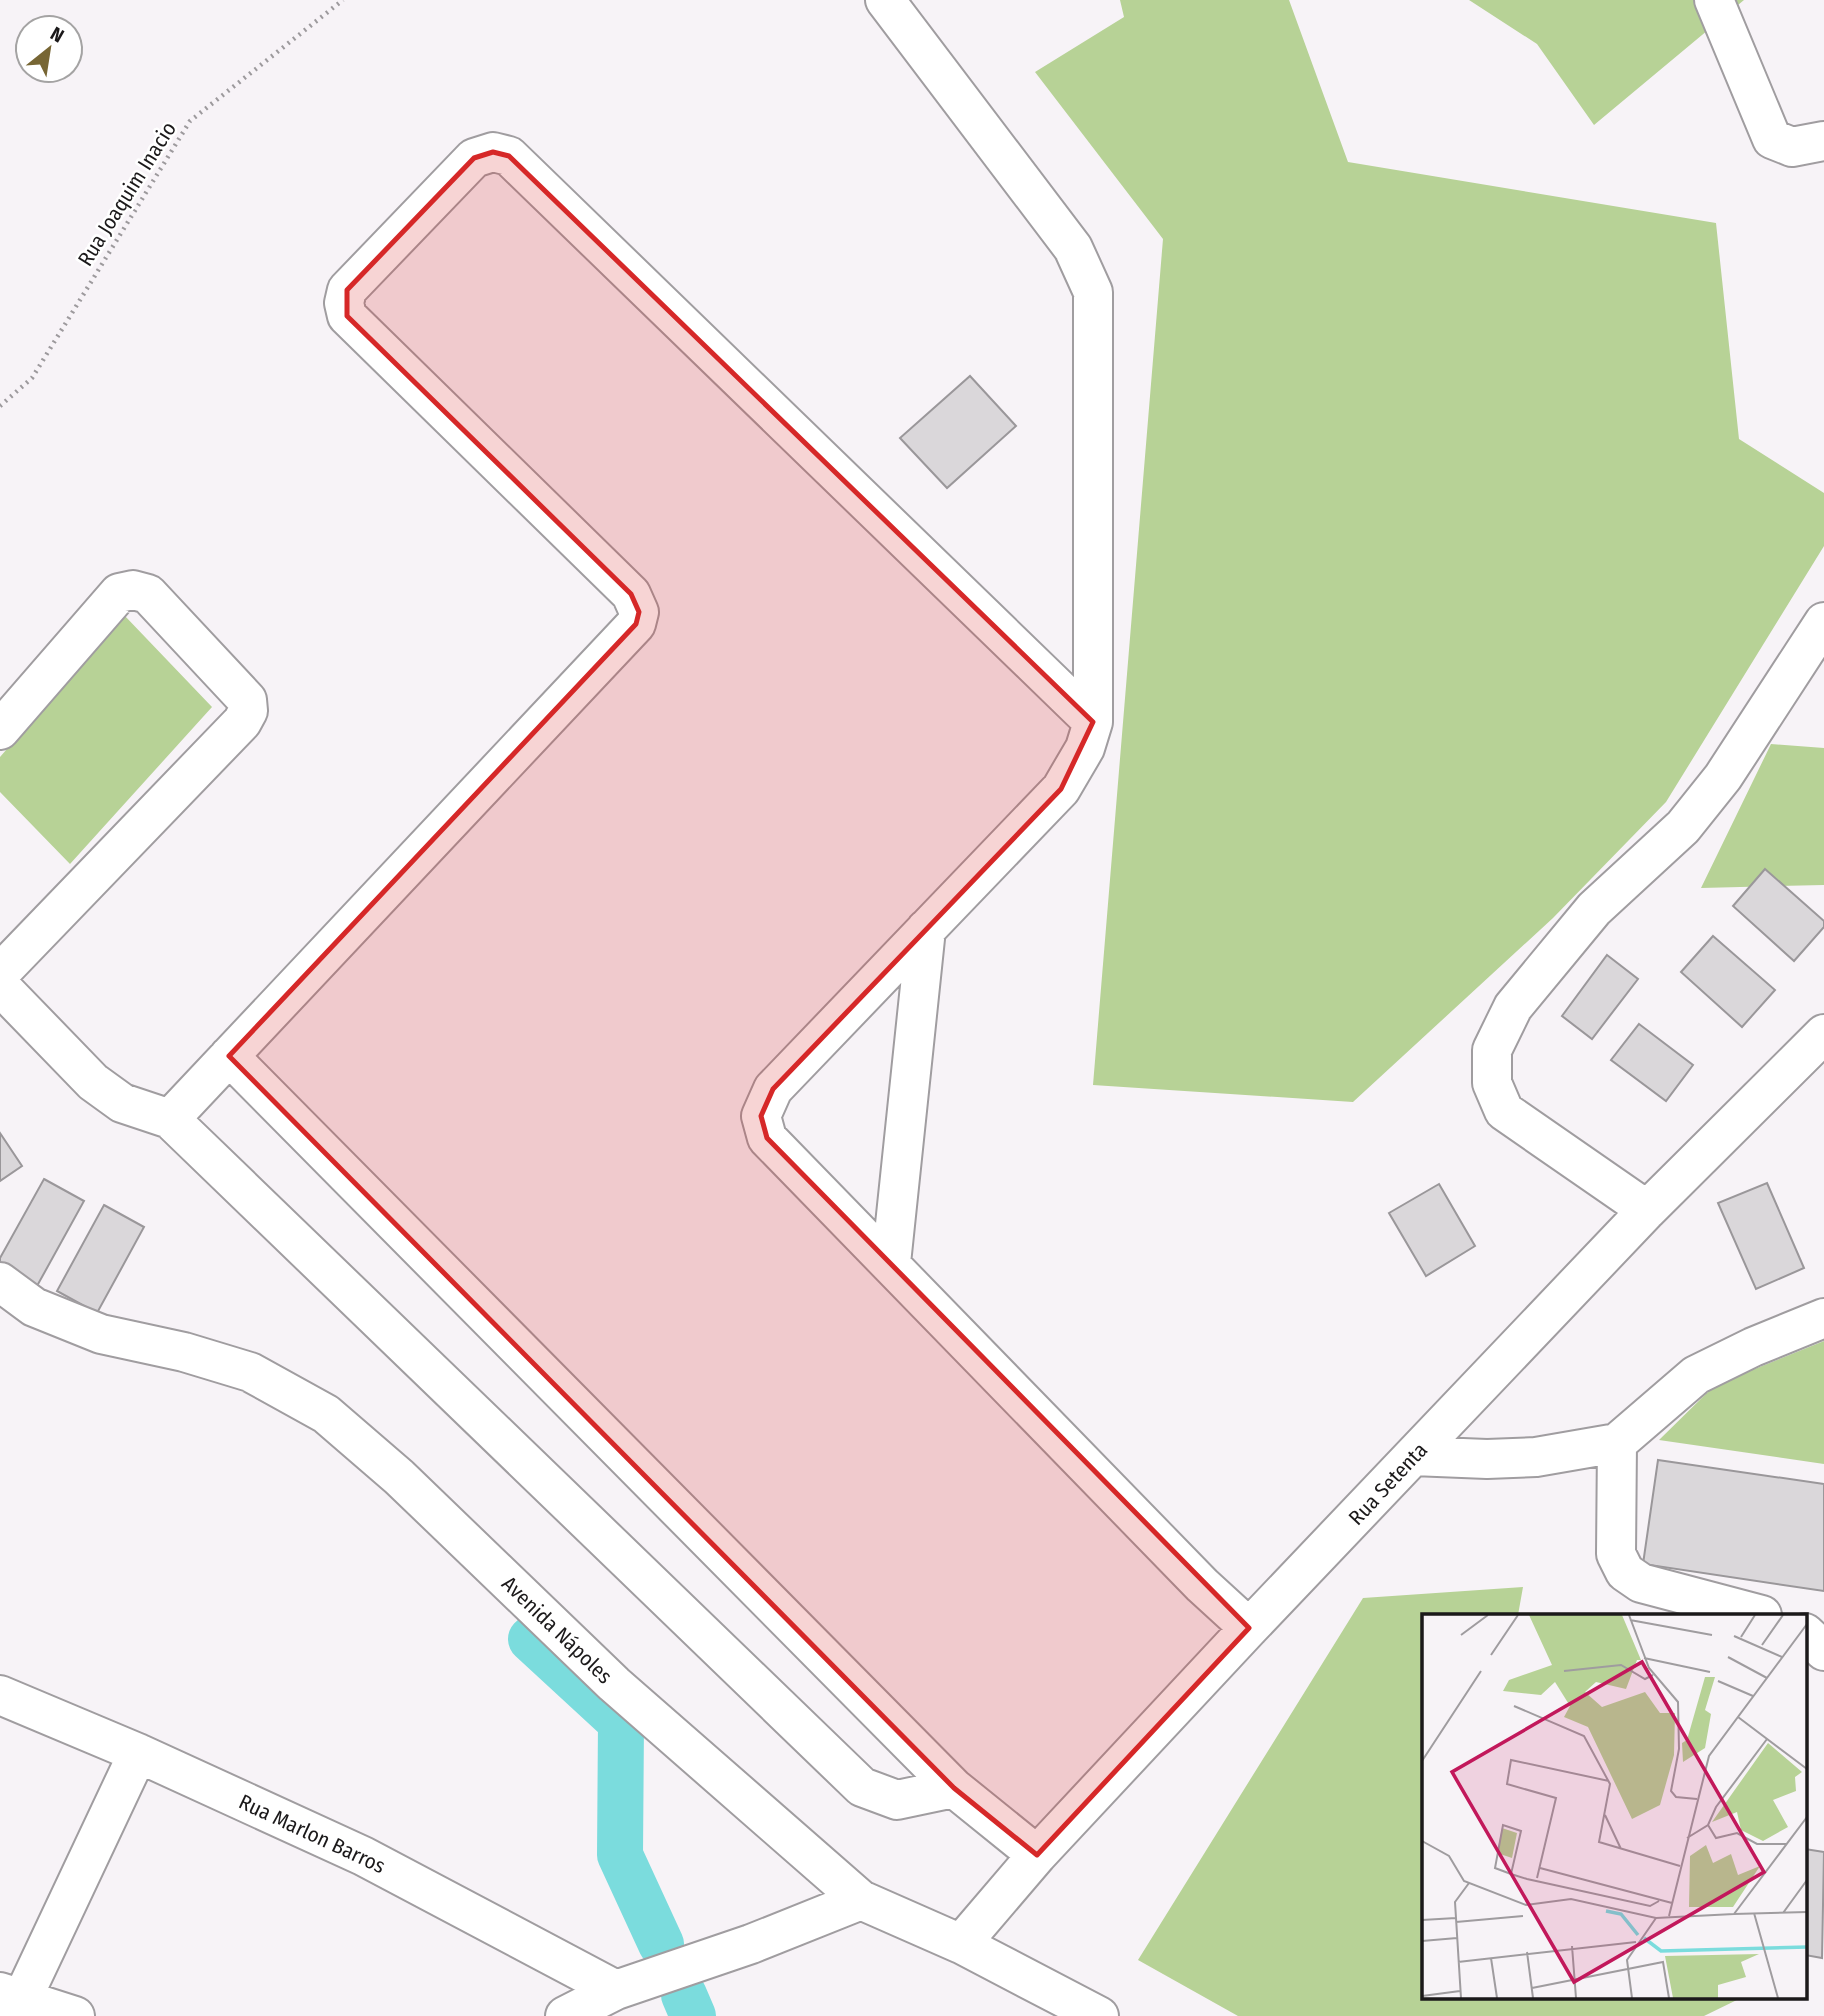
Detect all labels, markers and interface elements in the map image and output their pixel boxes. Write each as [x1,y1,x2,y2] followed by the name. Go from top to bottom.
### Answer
[14,14,84,84] north arrow
[47,22,68,48] text: N
[72,117,182,271] street label: Rua Joaquim Inacio
[1343,1437,1433,1531] street label: Rua Setenta
[496,1571,618,1689] street label: Avenida Nápoles
[1422,1614,1806,1998] inset map
[235,1789,389,1879] street label: Rua Marlon Barros

